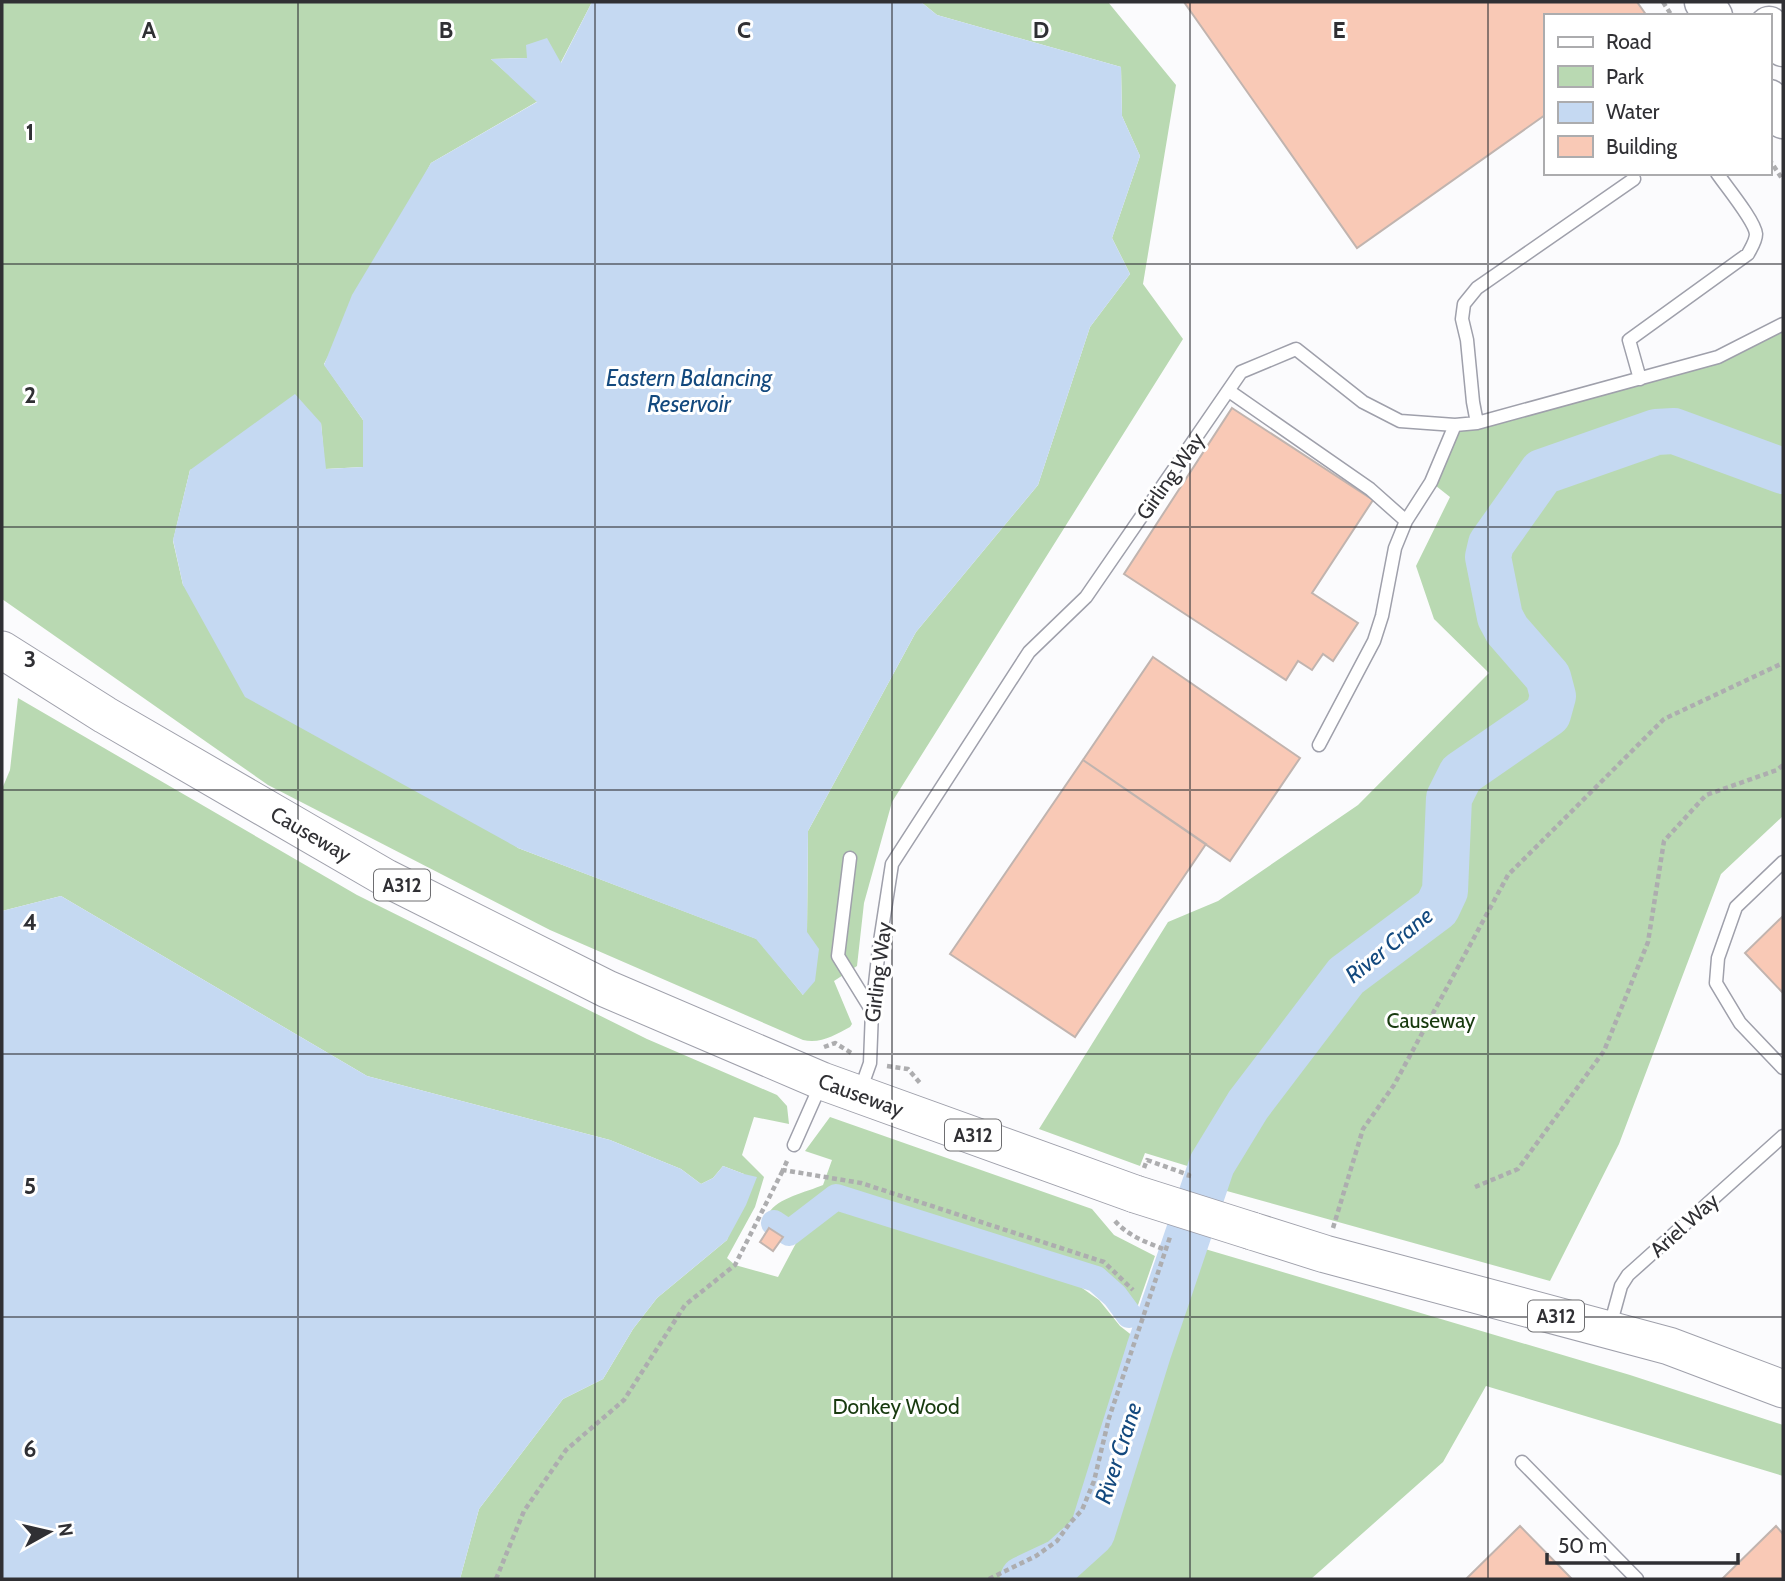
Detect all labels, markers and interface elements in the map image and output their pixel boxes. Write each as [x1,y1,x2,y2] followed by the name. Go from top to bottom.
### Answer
[1544,14,1771,175] legend
[142,16,157,44] text: A
[439,16,453,44] text: B
[737,16,751,44] text: C
[1033,16,1049,44] text: D
[1332,16,1346,44] text: E
[1606,29,1652,54] text: Road
[1606,64,1644,89] text: Park
[1606,99,1660,124] text: Water
[26,118,34,146] text: 1
[1606,134,1678,159] text: Building
[606,364,774,418] water label: Eastern Balancing Reservoir
[24,381,36,409] text: 2
[1131,427,1209,524] street label: Girling Way
[24,645,36,673] text: 3
[266,801,356,867] street label: Causeway
[374,870,430,900] road number: A312
[1339,901,1439,989] water label: River Crane
[23,908,37,936] text: 4
[859,920,897,1023] street label: Girling Way
[1387,1008,1476,1033] park label: Causeway
[815,1068,907,1122] street label: Causeway
[945,1120,1001,1150] road number: A312
[24,1172,36,1200] text: 5
[1645,1187,1724,1262] street label: Ariel Way
[1528,1300,1584,1332] road number: A312
[832,1394,960,1419] park label: Donkey Wood
[1089,1399,1147,1507] water label: River Crane
[24,1435,36,1463] text: 6
[14,1497,84,1567] north arrow
[53,1521,78,1538] text: N
[1547,1522,1738,1566] scale bar
[1558,1533,1607,1558] text: 50 m

